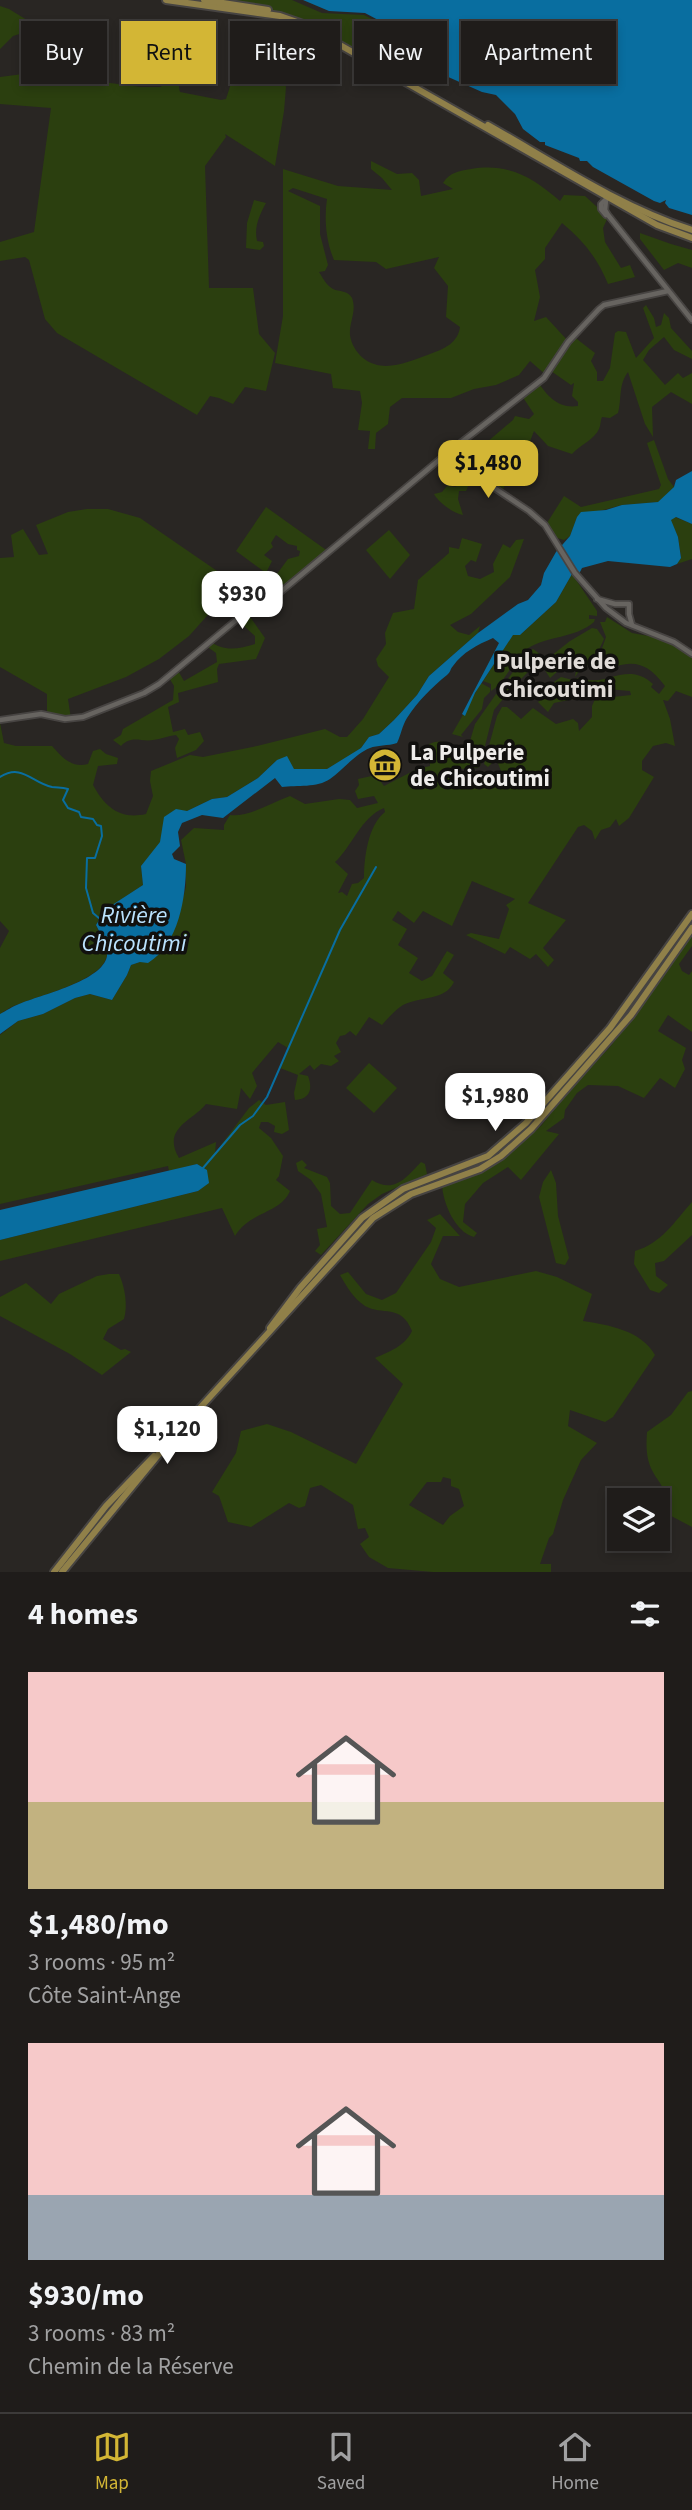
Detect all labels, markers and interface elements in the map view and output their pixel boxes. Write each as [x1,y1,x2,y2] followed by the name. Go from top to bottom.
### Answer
[21,21,107,84] chip: Buy
[121,21,216,84] chip: Rent
[230,21,340,84] chip: Filters
[354,21,447,84] chip: New
[461,21,616,84] chip: Apartment
[431,440,545,500] pin: $1,480
[454,446,522,479] text: $1,480
[201,572,283,631] pin: $930
[218,577,266,610] text: $930
[496,644,616,707] district label: Pulperie de Chicoutimi
[410,736,550,795] place label: La Pulperie de Chicoutimi
[366,746,404,784] museum icon: La Pulperie de Chicoutimi
[82,898,187,961] water label: Rivière Chicoutimi
[438,1074,552,1133] pin: $1,980
[461,1079,529,1112] text: $1,980
[110,1406,224,1466] pin: $1,120
[133,1412,201,1445] text: $1,120
[607,1488,670,1551] map controls
[607,1488,670,1551] button: layers
[28,1593,138,1636] text: 4 homes
[626,1595,664,1633] icon: filters
[283,1717,409,1843] icon: home
[28,1903,169,1946] text: $1,480/mo
[28,1946,175,1979] text: 3 rooms · 95 m²
[28,1979,181,2012] text: Côte Saint-Ange
[283,2088,409,2214] icon: home
[28,2274,144,2317] text: $930/mo
[28,2317,175,2350] text: 3 rooms · 83 m²
[28,2350,234,2383] text: Chemin de la Réserve
[93,2428,131,2497] tab: Map
[317,2428,365,2497] tab: Saved
[551,2428,599,2497] tab: Home

